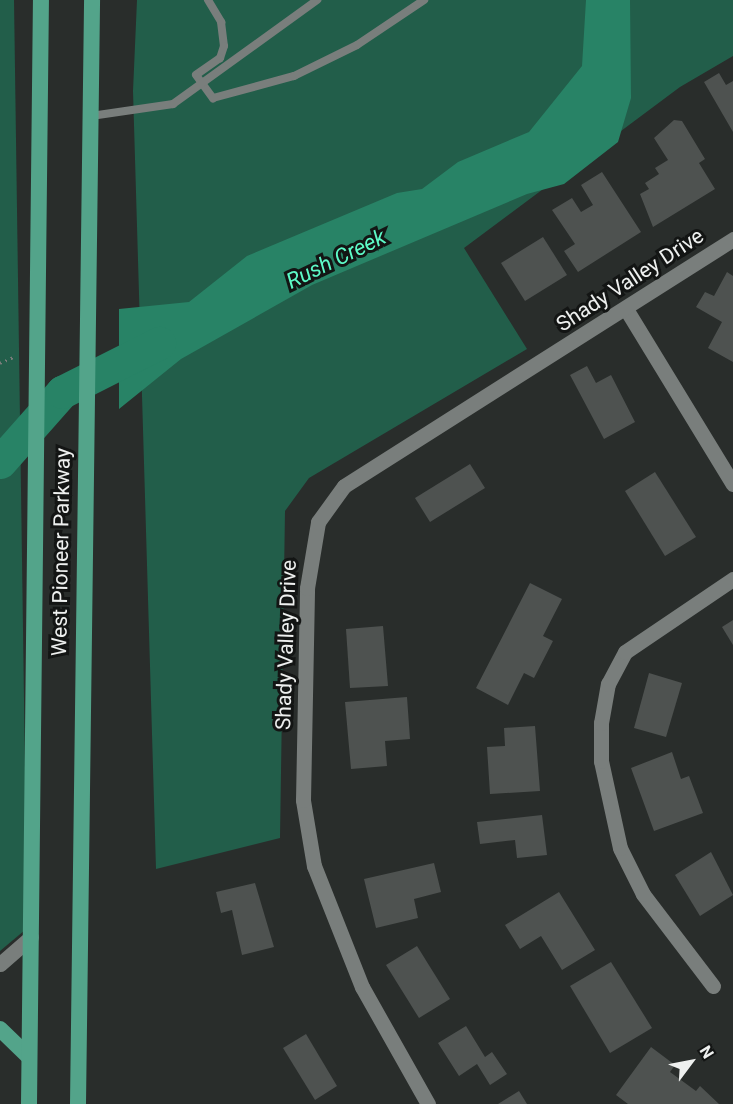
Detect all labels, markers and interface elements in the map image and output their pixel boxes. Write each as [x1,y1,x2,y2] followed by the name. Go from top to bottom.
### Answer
[552,223,708,337] street label: Shady Valley Drive
[282,224,390,294] water label: Rush Creek
[47,448,75,656] street label: West Pioneer Parkway
[270,559,302,731] street label: Shady Valley Drive
[661,1032,721,1092] north arrow
[696,1042,718,1062] text: N

